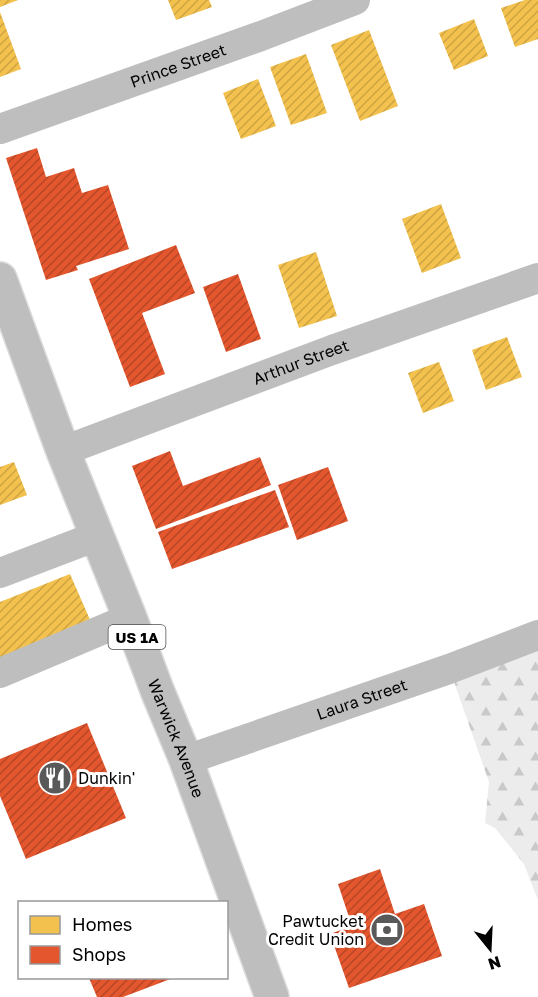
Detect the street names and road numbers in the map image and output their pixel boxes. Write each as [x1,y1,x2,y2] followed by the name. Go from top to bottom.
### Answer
[127,39,229,92] street label: Prince Street
[250,335,351,389] street label: Arthur Street
[108,625,166,649] road number: US 1A
[314,674,410,724] street label: Laura Street
[144,676,209,800] street label: Warwick Avenue

